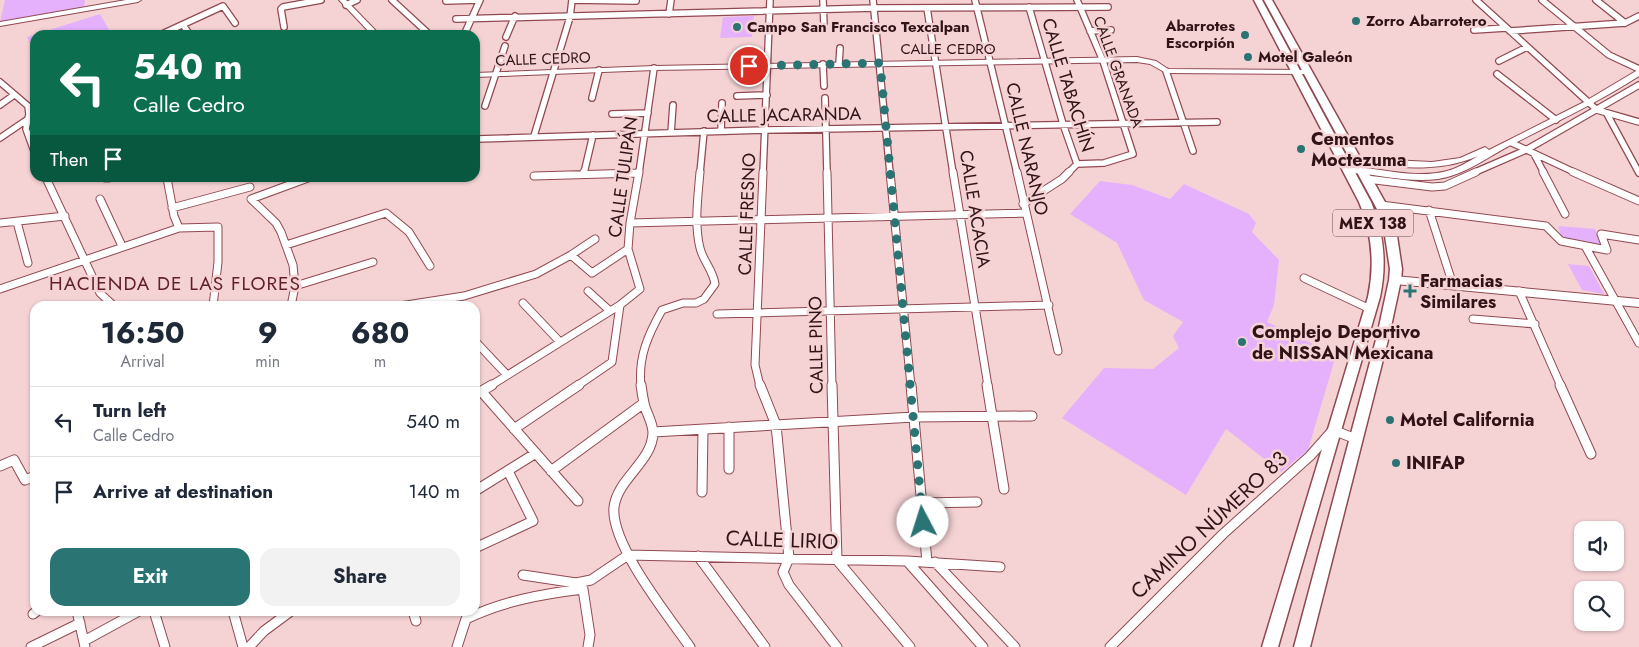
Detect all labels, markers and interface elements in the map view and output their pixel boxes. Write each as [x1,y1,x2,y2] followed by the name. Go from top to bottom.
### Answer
[1366,10,1487,32] place label: Zorro Abarrotero
[1088,13,1148,131] street label: CALLE GRANADA
[1035,15,1101,155] street label: CALLE TABACHÍN
[1164,15,1235,54] place label: Abarrotes Escorpión
[1350,15,1362,27] marker: Zorro Abarrotero
[747,16,970,38] place label: Campo San Francisco Texcalpan
[731,21,743,33] marker: Campo San Francisco Texcalpan
[1239,29,1251,41] marker: Abarrotes Escorpión
[900,38,996,60] street label: CALLE CEDRO
[133,42,242,92] text: 540 m
[728,45,770,87] pin
[495,46,591,72] street label: CALLE CEDRO
[1258,46,1353,68] place label: Motel Galeón
[50,50,115,115] icon: left
[1242,51,1254,63] marker: Motel Galeón
[735,52,763,80] icon: arrive
[999,80,1055,218] street label: CALLE NARANJO
[133,88,245,120] text: Calle Cedro
[707,101,862,129] street label: CALLE JACARANDA
[602,115,644,239] street label: CALLE TULIPÁN
[1311,126,1406,173] place label: Cementos Moctezuma
[1295,143,1307,155] marker: Cementos Moctezuma
[99,145,127,173] icon: arrive
[50,146,89,173] text: Then
[953,148,997,270] street label: CALLE ACACIA
[732,152,762,276] street label: CALLE FRESNO
[1333,210,1413,237] road number: MEX 138
[1420,268,1503,315] place label: Farmacias Similares
[49,270,301,297] district label: HACIENDA DE LAS FLORES
[1404,285,1416,297] marker: Farmacias Similares
[802,296,830,394] street label: CALLE PINO
[100,311,185,354] text: 16:50
[258,311,278,354] text: 9
[351,311,409,354] text: 680
[1252,319,1434,366] place label: Complejo Deportivo de NISSAN Mexicana
[1236,336,1248,348] marker: Complejo Deportivo de NISSAN Mexicana
[121,350,165,373] text: Arrival
[255,350,280,373] text: min
[374,350,386,373] text: m
[93,397,166,424] text: Turn left
[1400,407,1534,433] place label: Motel California
[50,408,78,436] icon: left
[406,408,460,435] text: 540 m
[1384,414,1396,426] marker: Motel California
[93,424,174,447] text: Calle Cedro
[1124,444,1294,606] street label: CAMINO NÚMERO 83
[1406,450,1465,476] place label: INIFAP
[1390,457,1402,469] marker: INIFAP
[50,478,78,506] icon: arrive
[93,478,273,505] text: Arrive at destination
[408,478,460,505] text: 140 m
[896,495,948,547] position arrow
[1574,521,1624,631] map controls
[1574,521,1624,571] button: sound
[725,523,839,557] street label: CALLE LIRIO
[50,548,250,606] button: Exit
[260,548,460,606] button: Share
[1574,581,1624,631] button: search

